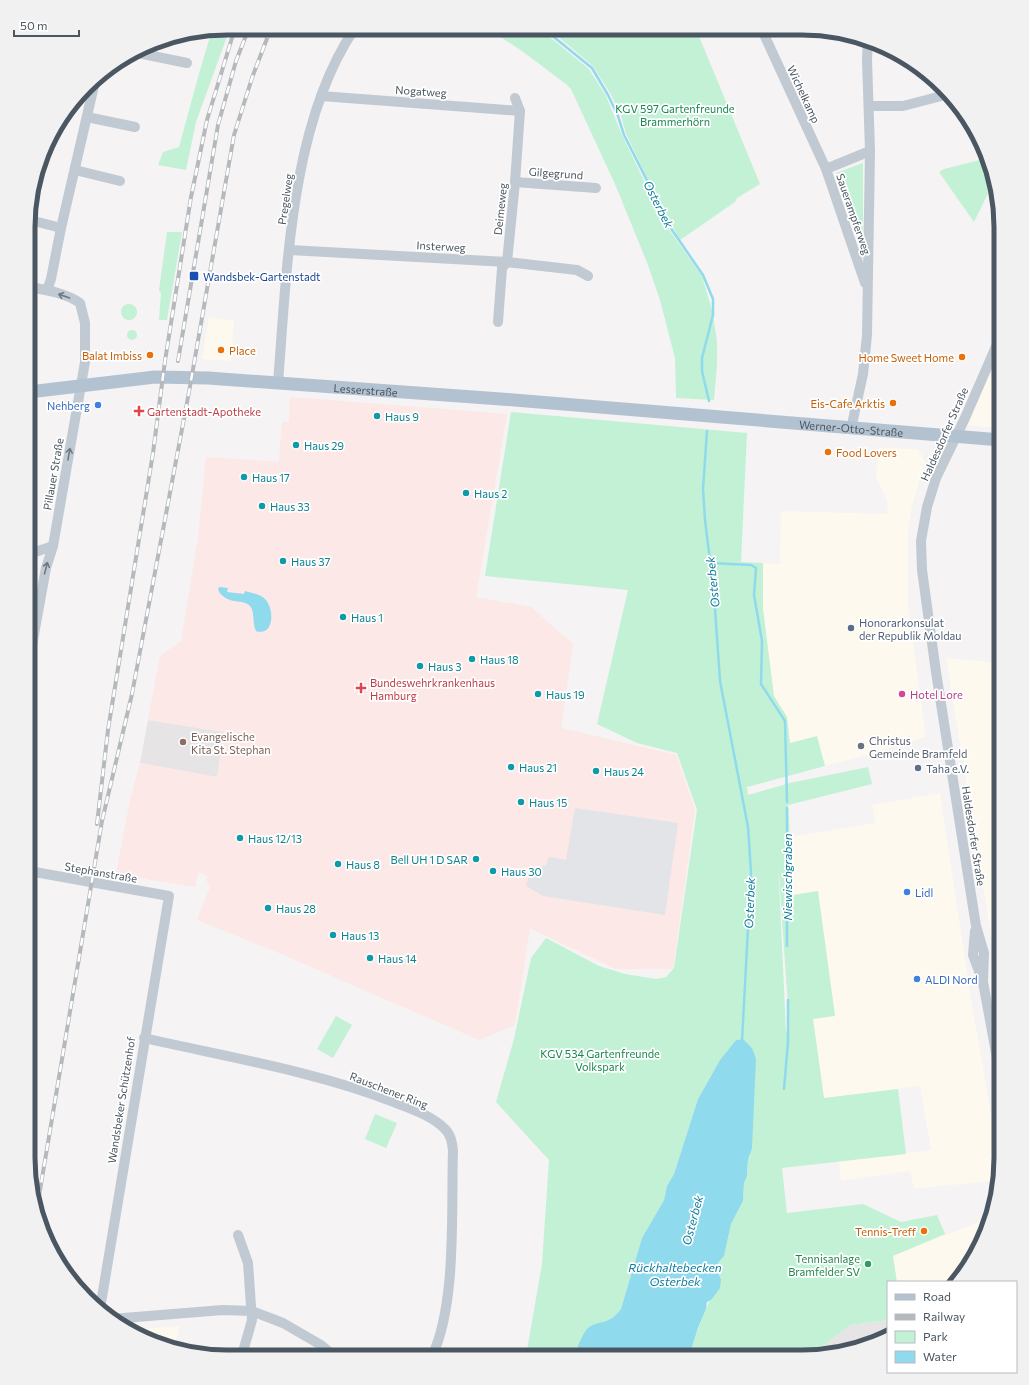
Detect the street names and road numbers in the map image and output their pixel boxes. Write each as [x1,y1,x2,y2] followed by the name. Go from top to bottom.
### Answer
[785,63,823,125] street label: Wichelkamp
[395,83,447,99] street label: Nogatweg
[528,165,584,181] street label: Gilgegrund
[275,172,295,226] street label: Pregelweg
[834,172,874,256] street label: Sauerampferweg
[491,182,509,236] street label: Deimeweg
[416,238,466,254] street label: Insterweg
[333,381,398,398] street label: Lesserstraße
[918,385,971,483] street label: Haldesdorfer Straße
[799,417,904,438] street label: Werner-Otto-Straße
[40,437,66,511] street label: Pillauer Straße
[960,785,988,887] street label: Haldesdorfer Straße
[64,859,138,885] street label: Stephanstraße
[105,1035,138,1164] street label: Wandsbeker Schützenhof
[348,1069,430,1111] street label: Rauschener Ring

